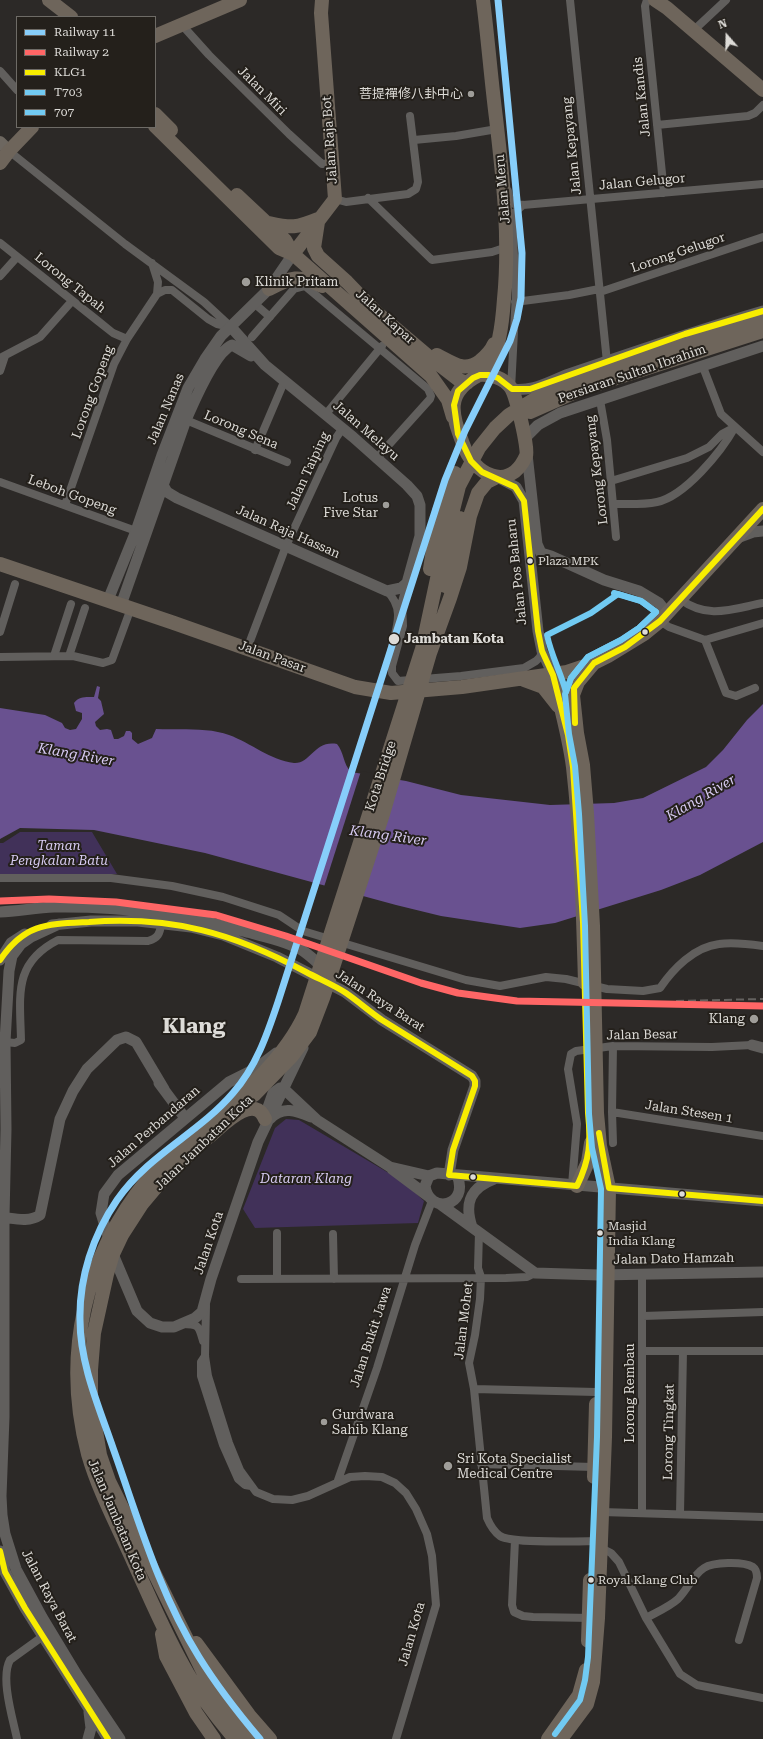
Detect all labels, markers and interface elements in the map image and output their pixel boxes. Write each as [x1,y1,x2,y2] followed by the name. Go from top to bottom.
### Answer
[16,16,156,128] legend
[707,16,747,56] north arrow
[717,17,729,32] text: N
[54,25,116,39] text: Railway 11
[54,45,109,59] text: Railway 2
[630,56,654,138] street label: Jalan Kandis
[234,63,290,119] street label: Jalan Miri
[54,65,86,79] text: KLG1
[54,85,82,99] text: T703
[359,86,463,102] place label: 菩提禪修八卦中心
[466,89,476,99] marker: 菩提禪修八卦中心
[319,95,341,185] street label: Jalan Raja Bot
[559,96,585,196] street label: Jalan Kepayang
[54,105,74,119] text: 707
[492,154,514,224] street label: Jalan Meru
[598,170,686,194] street label: Jalan Gelugor
[629,230,727,276] street label: Lorong Gelugor
[31,250,109,316] street label: Lorong Tapah
[255,274,338,290] place label: Klinik Pritam
[240,276,252,288] marker: Klinik Pritam
[352,286,418,348] street label: Jalan Kapar
[556,341,708,407] street label: Persiaran Sultan Ibrahim
[69,343,117,441] street label: Lorong Gopeng
[144,371,188,447] street label: Jalan Nanas
[330,398,402,464] street label: Jalan Melayu
[201,407,281,453] street label: Lorong Sena
[583,414,611,526] street label: Lorong Kepayang
[283,430,333,512] street label: Jalan Taiping
[26,472,118,518] street label: Leboh Gopeng
[323,490,378,521] place label: Lotus Five Star
[381,500,391,510] marker: Lotus Five Star
[234,502,342,562] street label: Jalan Raja Hassan
[504,518,530,626] street label: Jalan Pos Baharu
[538,554,599,568] place label: Plaza MPK
[525,556,535,566] marker: Plaza MPK
[640,627,650,637] unlabelled marker
[404,631,504,647] place label: Jambatan Kota
[387,632,401,646] marker: Jambatan Kota
[236,638,308,676] street label: Jalan Pasar
[362,739,400,813] street label: Kota Bridge
[36,740,116,770] water label: Klang River
[663,771,739,825] water label: Klang River
[348,822,428,850] water label: Klang River
[10,838,108,869] park label: Taman Pengkalan Batu
[333,966,427,1036] street label: Jalan Raya Barat
[709,1011,745,1027] place label: Klang
[748,1013,760,1025] marker: Klang
[163,1014,225,1040] district label: Klang
[606,1027,678,1043] street label: Jalan Besar
[105,1083,203,1171] street label: Jalan Perbandaran
[152,1092,256,1194] street label: Jalan Jambatan Kota
[644,1097,734,1127] street label: Jalan Stesen 1
[260,1171,352,1187] park label: Dataran Klang
[468,1172,478,1182] unlabelled marker
[677,1189,687,1199] unlabelled marker
[191,1209,227,1277] street label: Jalan Kota
[608,1219,675,1247] place label: Masjid India Klang
[595,1228,605,1238] marker: Masjid India Klang
[613,1250,735,1268] street label: Jalan Dato Hamzah
[452,1282,476,1360] street label: Jalan Mohet
[347,1284,395,1390] street label: Jalan Bukit Jawa
[622,1343,638,1443] street label: Lorong Rembau
[660,1384,678,1480] street label: Lorong Tingkat
[332,1407,408,1438] place label: Gurdwara Sahib Klang
[319,1417,329,1427] marker: Gurdwara Sahib Klang
[457,1451,572,1482] place label: Sri Kota Specialist Medical Centre
[84,1457,150,1583] street label: Jalan Jambatan Kota
[442,1460,454,1472] marker: Sri Kota Specialist Medical Centre
[18,1547,80,1645] street label: Jalan Raya Barat
[598,1573,697,1587] place label: Royal Klang Club
[586,1575,596,1585] marker: Royal Klang Club
[395,1600,429,1668] street label: Jalan Kota

